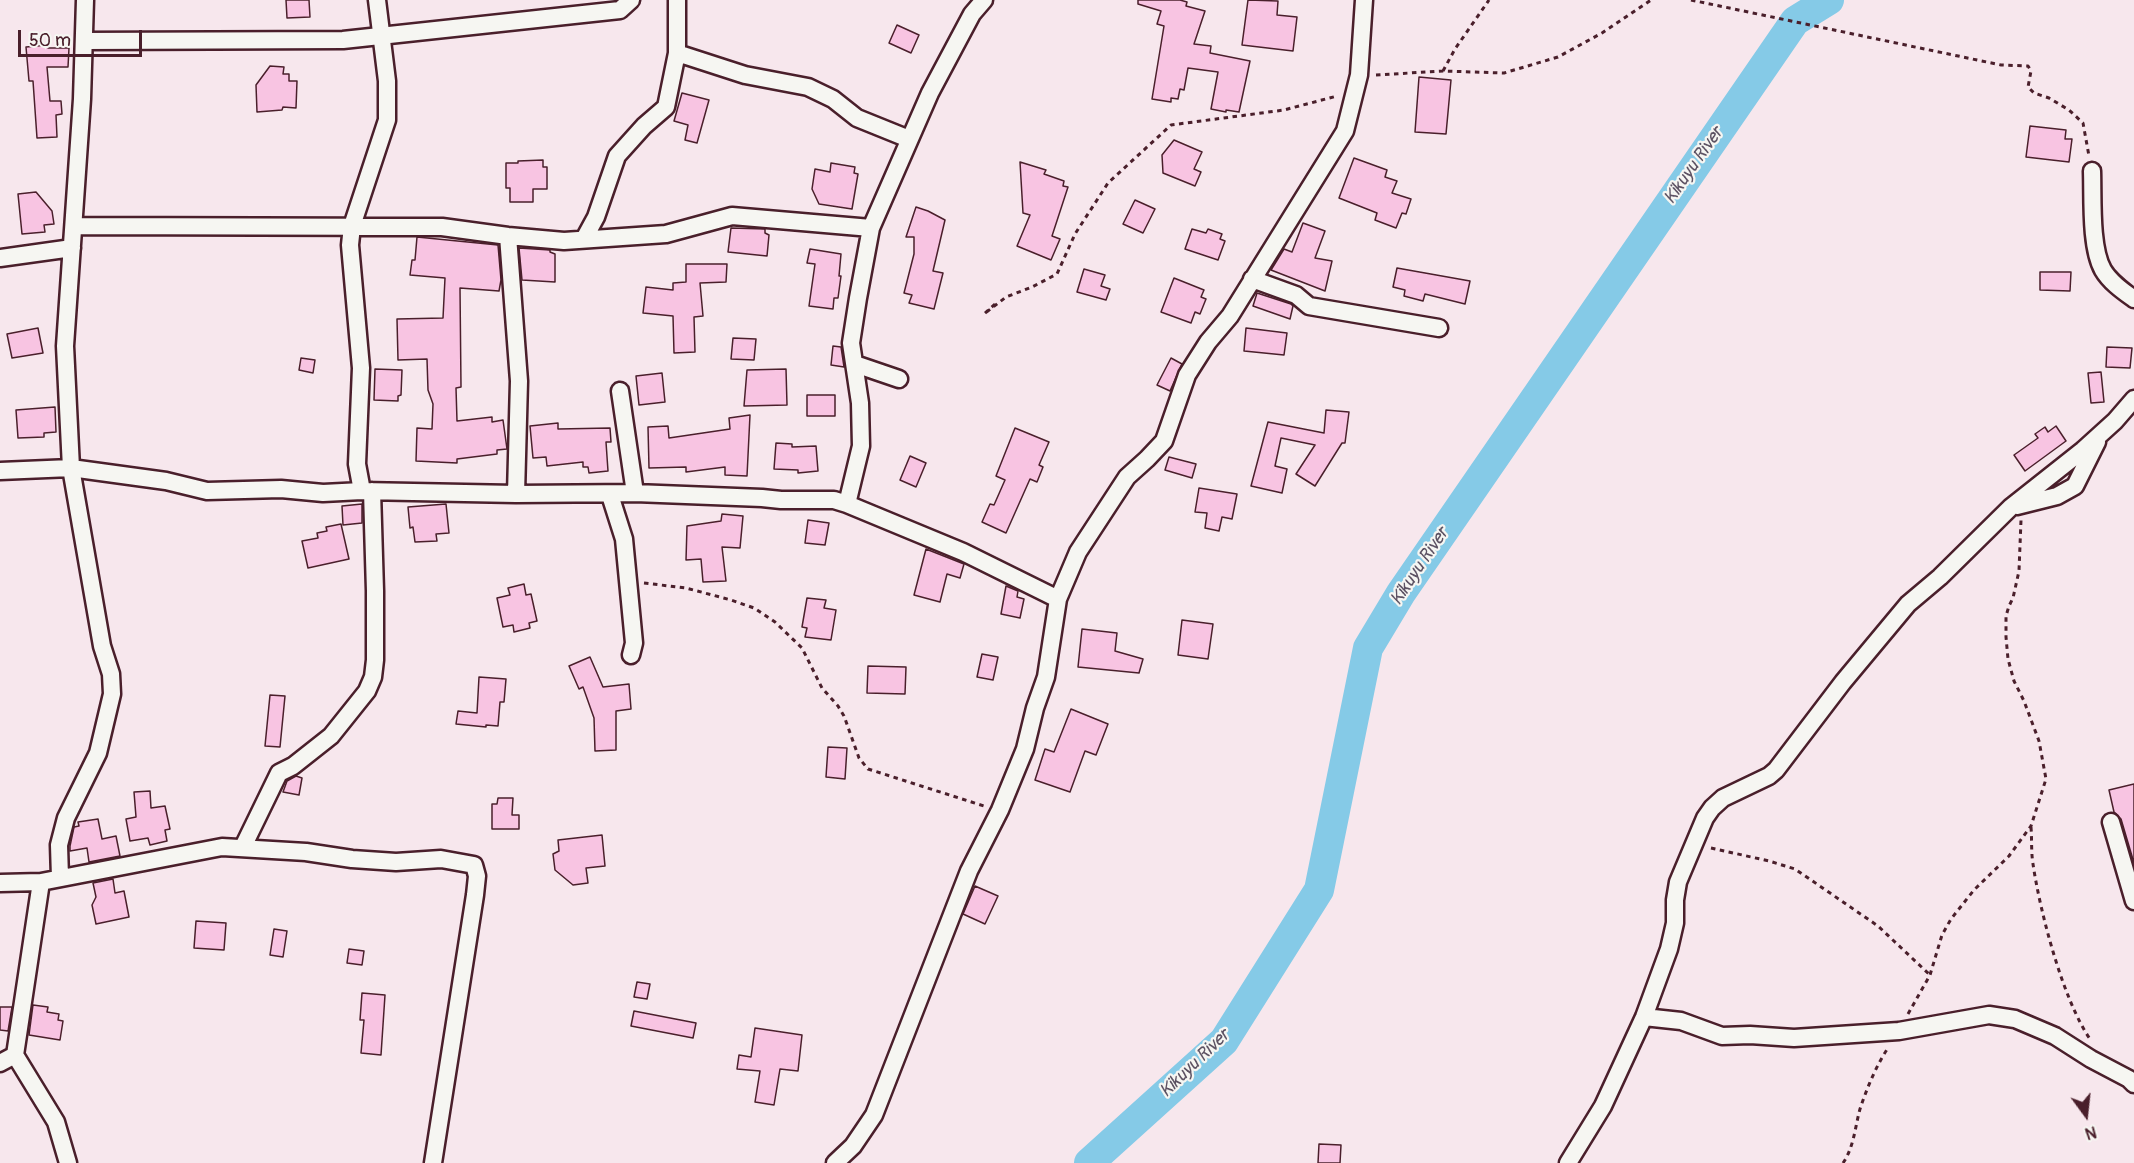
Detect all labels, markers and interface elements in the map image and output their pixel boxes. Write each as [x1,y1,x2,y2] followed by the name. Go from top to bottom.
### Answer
[21,18,146,56] scale bar
[29,29,71,52] text: 50 m
[1660,123,1728,209] water label: Kikuyu River
[1386,524,1454,610] water label: Kikuyu River
[1156,1025,1234,1103] water label: Kikuyu River
[2056,1085,2116,1145] north arrow
[2083,1121,2098,1143] text: N

